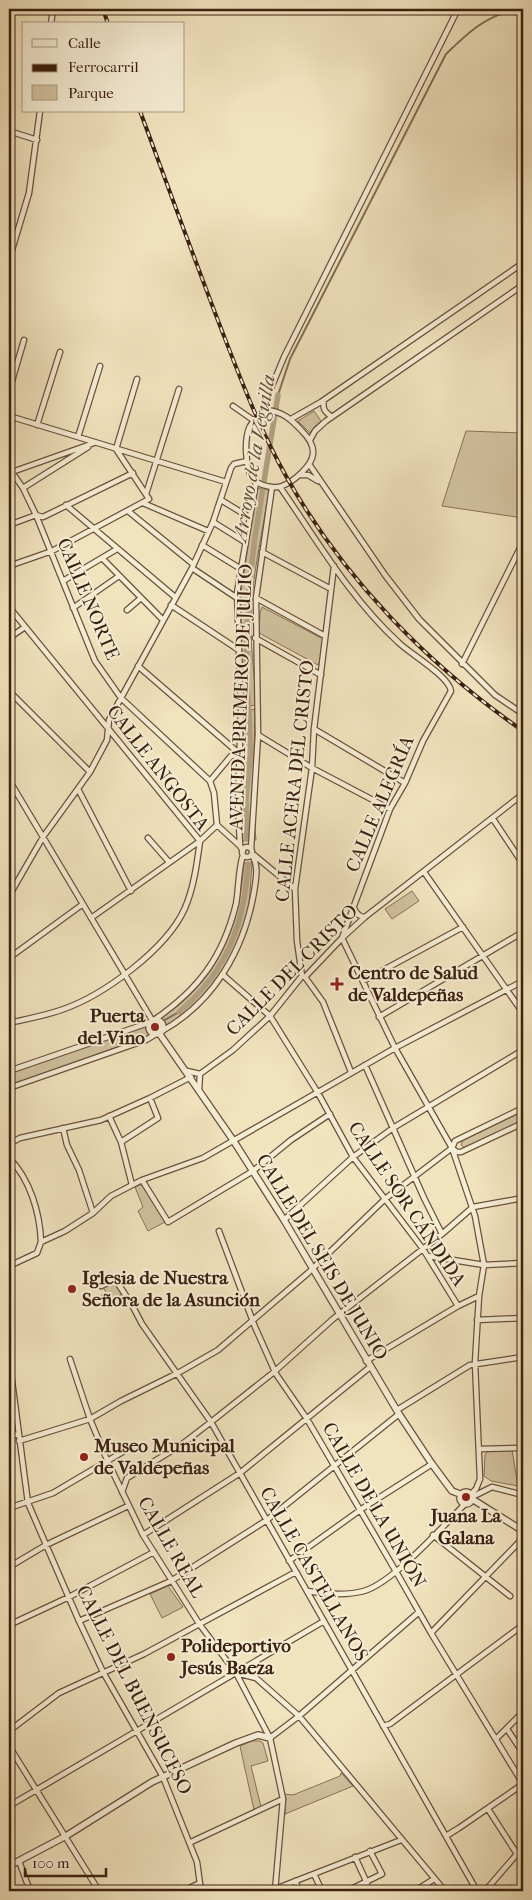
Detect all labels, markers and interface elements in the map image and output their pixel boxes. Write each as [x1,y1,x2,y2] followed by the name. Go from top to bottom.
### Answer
[22,22,185,112] legend
[68,34,101,52] text: Calle
[68,58,139,76] text: Ferrocarril
[68,84,114,102] text: Parque
[227,373,280,546] water label: Arroyo de la Veguilla
[52,535,124,664] street label: CALLE NORTE
[225,563,257,832] street label: AVENIDA PRIMERO DE JULIO
[271,659,319,903] street label: CALLE ACERA DEL CRISTO
[102,701,214,836] street label: CALLE ANGOSTA
[341,732,419,875] street label: CALLE ALEGRÍA
[222,900,362,1040] street label: CALLE DEL CRISTO
[348,962,479,1006] place label: Centro de Salud de Valdepeñas
[330,977,344,991] marker: Centro de Salud de Valdepeñas
[78,1005,146,1049] place label: Puerta del Vino
[149,1021,161,1033] marker: Puerta del Vino
[344,1118,471,1291] street label: CALLE SOR CÁNDIDA
[252,1150,392,1364] street label: CALLE DEL SEIS DE JUNIO
[82,1267,261,1311] place label: Iglesia de Nuestra Señora de la Asunción
[66,1283,78,1295] marker: Iglesia de Nuestra Señora de la Asunción
[318,1418,432,1592] street label: CALLE DE LA UNIÓN
[93,1435,236,1479] place label: Museo Municipal de Valdepeñas
[78,1451,90,1463] marker: Museo Municipal de Valdepeñas
[255,1483,373,1665] street label: CALLE CASTELLANOS
[460,1491,472,1503] marker: Juana La Galana
[133,1493,209,1602] street label: CALLE REAL
[429,1505,502,1549] place label: Juana La Galana
[72,1582,196,1798] street label: CALLE DEL BUENSUCESO
[179,1635,291,1679] place label: Polideportivo Jesús Baeza
[165,1651,177,1663] marker: Polideportivo Jesús Baeza
[25,1845,106,1877] scale bar
[32,1854,70,1872] text: 100 m

